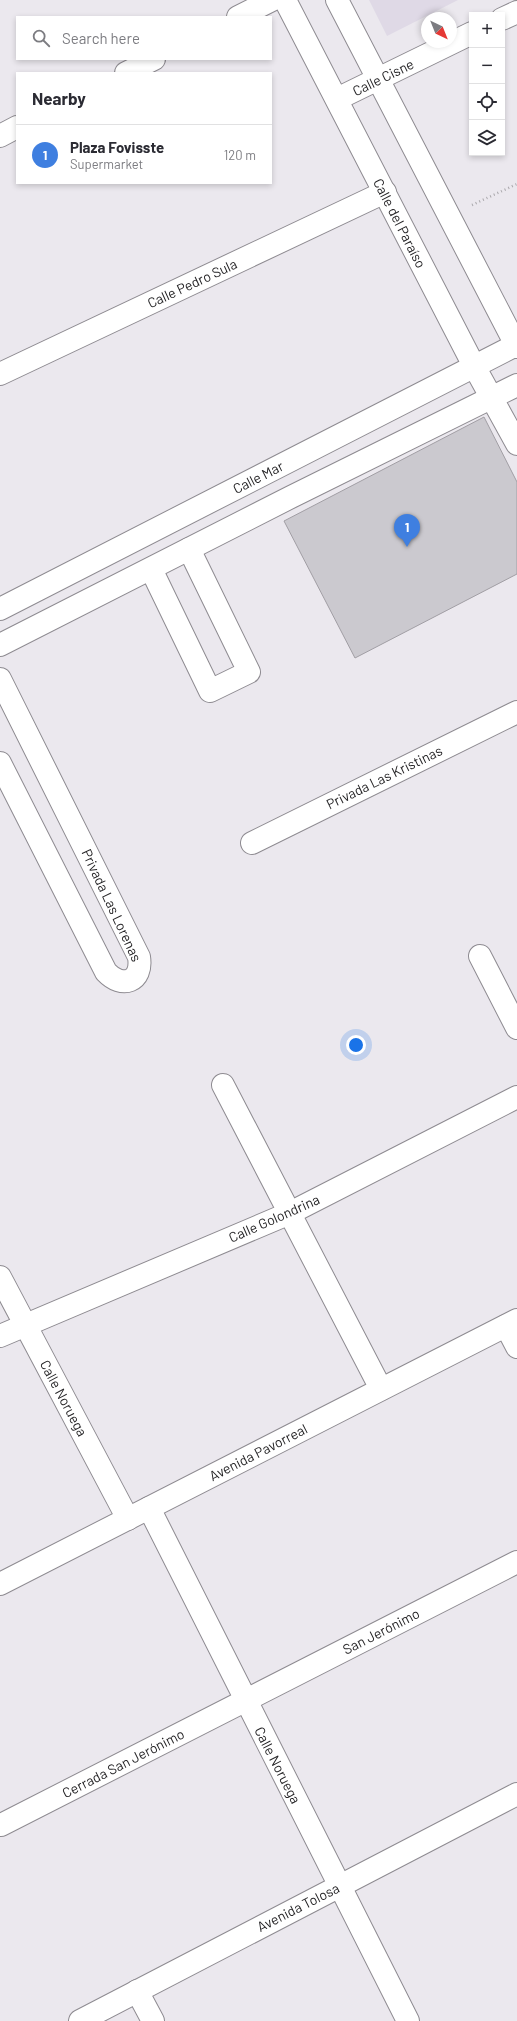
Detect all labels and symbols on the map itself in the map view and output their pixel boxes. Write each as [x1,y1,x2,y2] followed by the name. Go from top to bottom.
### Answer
[421,12,457,48] north arrow
[350,55,416,99] street label: Calle Cisne
[370,175,430,271] street label: Calle del Paraíso
[144,255,240,311] street label: Calle Pedro Sula
[230,457,286,497] street label: Calle Mar
[394,514,420,547] pin: 1
[323,741,445,812] street label: Privada Las Kristinas
[78,846,146,964] street label: Privada Las Lorenas
[346,1035,366,1055] your location
[226,1190,322,1246] street label: Calle Golondrina
[37,1357,91,1439] street label: Calle Noruega
[206,1420,310,1484] street label: Avenida Pavorreal
[340,1604,422,1658] street label: San Jerónimo
[251,1724,305,1806] street label: Calle Noruega
[59,1725,187,1801] street label: Cerrada San Jerónimo
[254,1879,342,1935] street label: Avenida Tolosa

